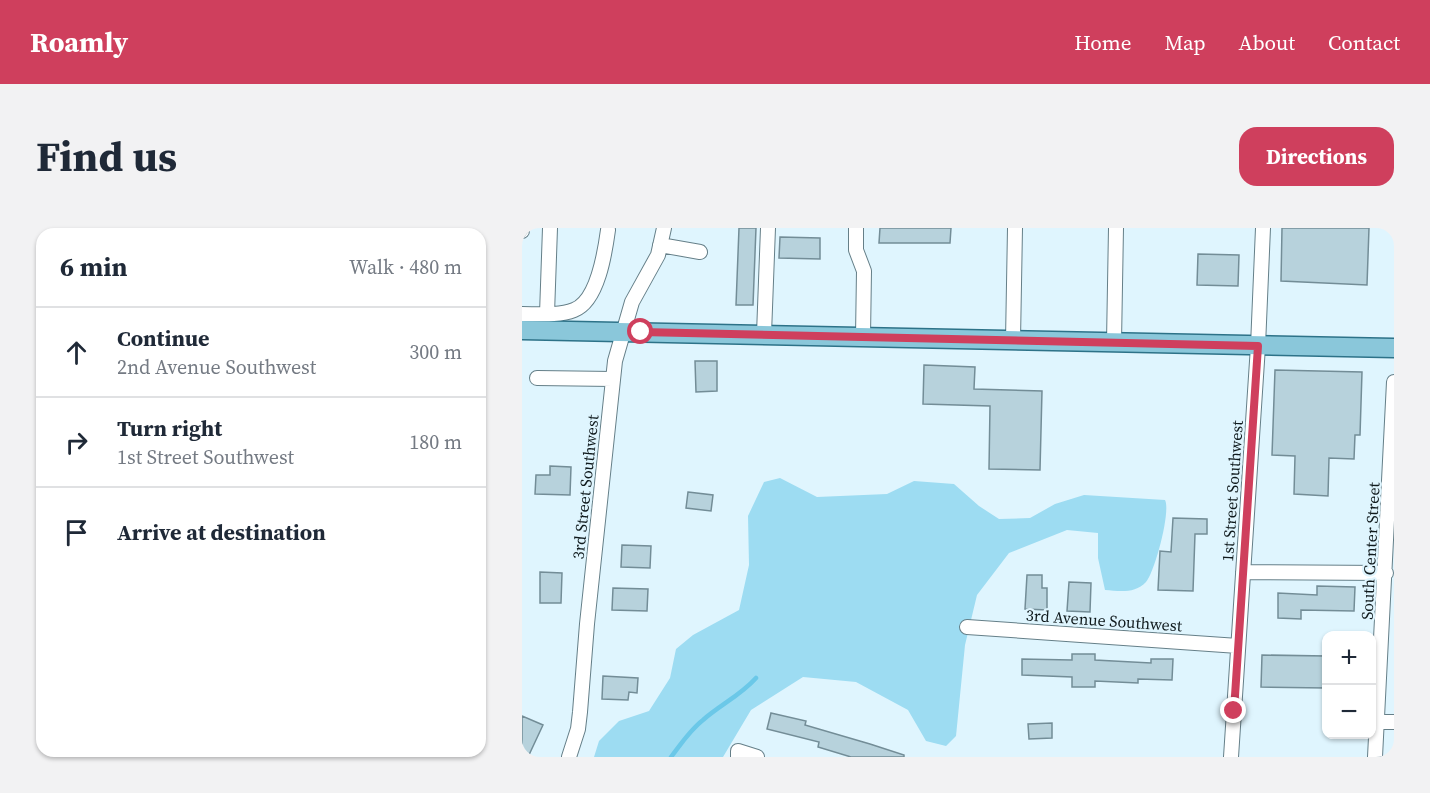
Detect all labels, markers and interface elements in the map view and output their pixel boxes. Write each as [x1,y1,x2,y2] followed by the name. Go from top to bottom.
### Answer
[30,23,128,61] text: Roamly
[1074,28,1132,57] text: Home
[1165,28,1206,57] text: Map
[1239,28,1295,57] text: About
[1328,28,1400,57] text: Contact
[36,127,177,185] text: Find us
[1239,127,1394,186] button: Directions
[60,249,127,285] text: 6 min
[349,253,462,281] text: Walk · 480 m
[627,318,653,344] route start
[117,323,210,353] text: Continue
[60,336,93,369] icon: ahead
[409,338,462,366] text: 300 m
[117,353,316,381] text: 2nd Avenue Southwest
[117,413,222,443] text: Turn right
[566,413,604,560] street label: 3rd Street Southwest
[1216,419,1248,562] street label: 1st Street Southwest
[60,426,93,459] icon: right
[409,428,462,456] text: 180 m
[117,443,294,471] text: 1st Street Southwest
[1355,481,1385,620] street label: South Center Street
[60,516,93,549] icon: arrive
[117,517,326,547] text: Arrive at destination
[1025,604,1184,636] street label: 3rd Avenue Southwest
[1322,631,1376,739] map controls
[1322,631,1376,685] button: +
[1322,685,1376,739] button: −
[1220,697,1246,723] route end

